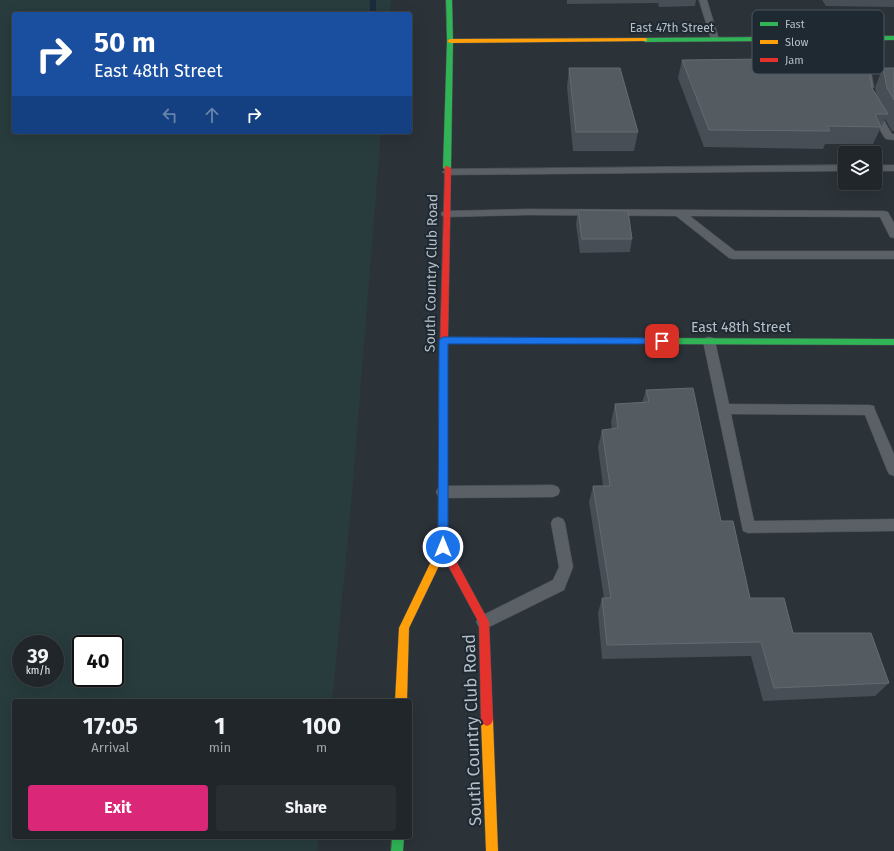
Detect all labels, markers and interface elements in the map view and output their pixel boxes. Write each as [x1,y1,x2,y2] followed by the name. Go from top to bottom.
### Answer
[752,10,884,74] legend
[785,18,805,31] text: Fast
[630,21,715,35] street label: East 47th Street
[94,26,156,59] text: 50 m
[28,28,80,80] icon: right
[785,36,809,49] text: Slow
[785,54,804,67] text: Jam
[94,60,223,82] text: East 48th Street
[159,104,181,126] icon: left
[201,104,223,126] icon: ahead
[243,104,265,126] icon: right
[838,146,882,190] map controls
[838,146,882,190] button: layers
[422,194,441,352] street label: South Country Club Road
[691,319,792,336] street label: East 48th Street
[645,324,679,358] pin
[651,330,673,352] icon: arrive
[422,526,464,568] position arrow
[459,634,486,826] street label: South Country Club Road
[72,635,124,687] speed limit sign: 40
[27,644,49,668] text: 39
[26,665,50,677] text: km/h
[83,712,138,740] text: 17:05
[214,712,225,740] text: 1
[302,712,341,740] text: 100
[91,740,129,755] text: Arrival
[209,740,231,755] text: min
[316,740,327,755] text: m
[28,785,208,831] button: Exit
[216,785,396,831] button: Share

